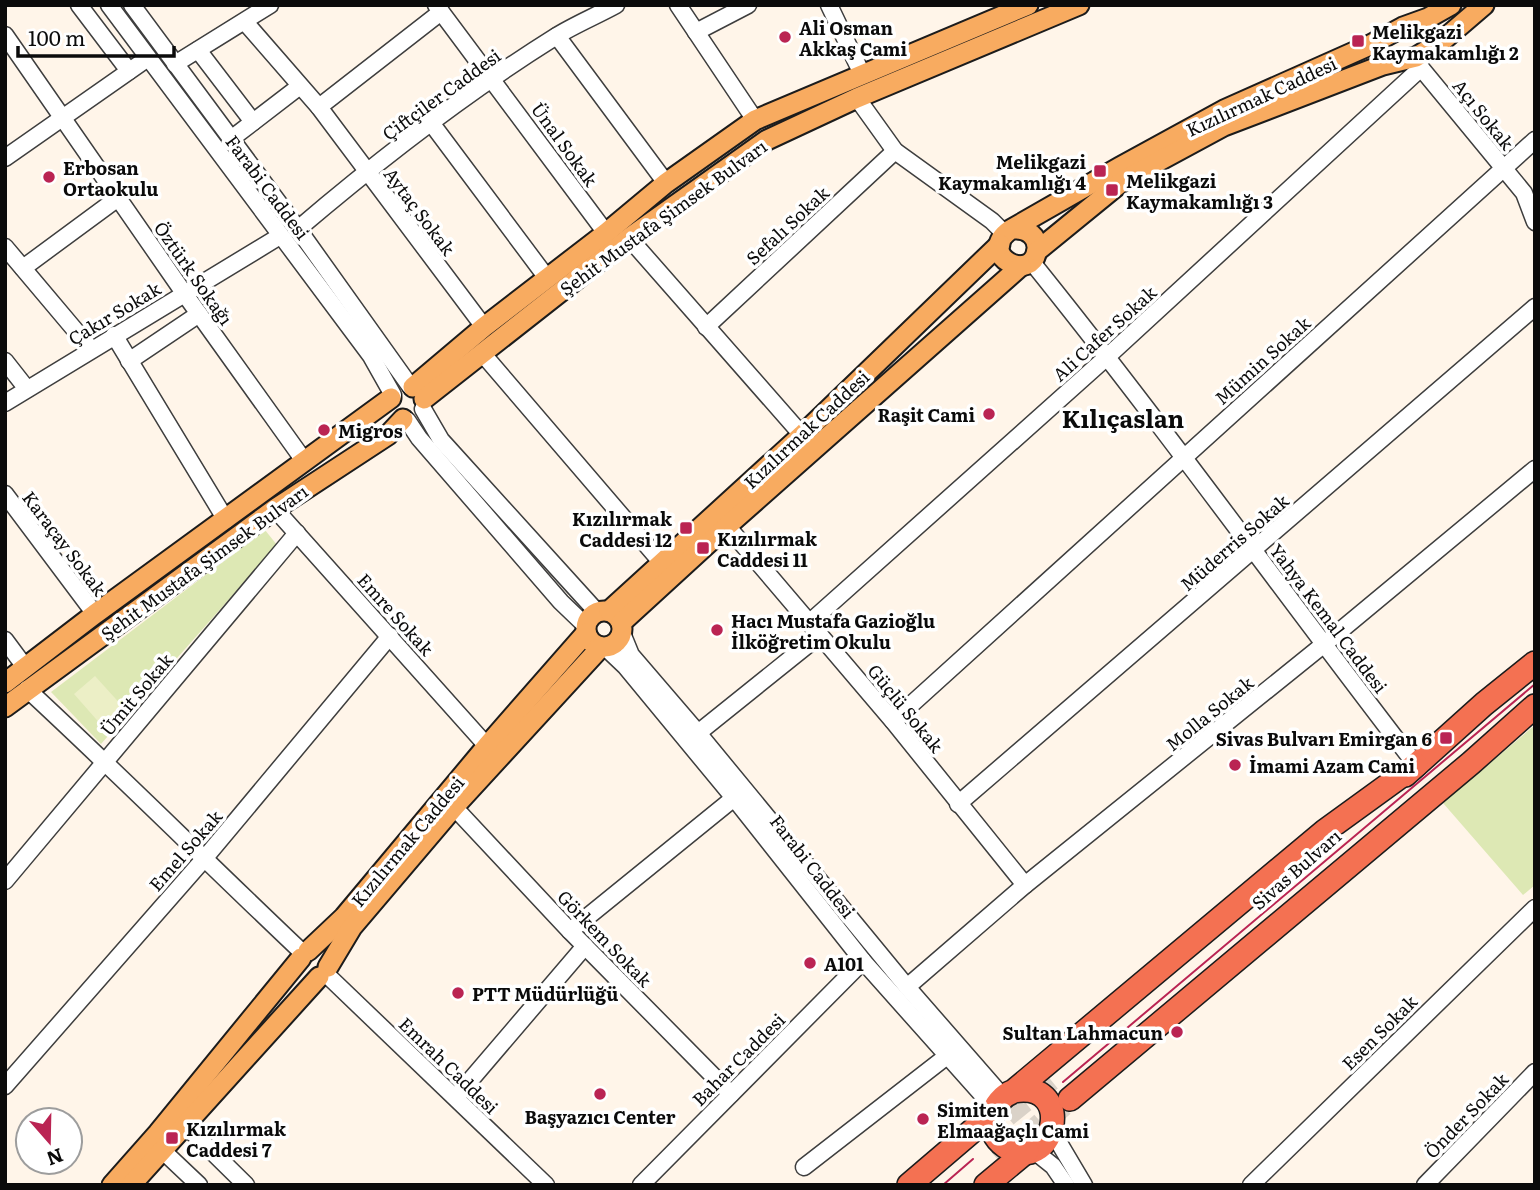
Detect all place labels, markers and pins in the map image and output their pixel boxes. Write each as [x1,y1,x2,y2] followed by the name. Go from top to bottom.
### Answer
[799,14,908,62] place label: Ali Osman Akkaş Cami
[1372,18,1519,66] place label: Melikgazi Kaymakamlığı 2
[777,29,793,45] marker: Ali Osman Akkaş Cami
[1350,33,1366,49] marker: Melikgazi Kaymakamlığı 2
[938,148,1086,196] place label: Melikgazi Kaymakamlığı 4
[63,154,158,202] place label: Erbosan Ortaokulu
[1092,163,1108,179] marker: Melikgazi Kaymakamlığı 4
[1126,167,1273,215] place label: Melikgazi Kaymakamlığı 3
[41,169,57,185] marker: Erbosan Ortaokulu
[1104,182,1120,198] marker: Melikgazi Kaymakamlığı 3
[877,401,975,428] place label: Raşit Cami
[981,406,997,422] marker: Raşit Cami
[338,417,403,444] place label: Migros
[316,422,332,438] marker: Migros
[572,505,673,553] place label: Kızılırmak Caddesi 12
[678,520,694,536] marker: Kızılırmak Caddesi 12
[717,525,818,573] place label: Kızılırmak Caddesi 11
[695,540,711,556] marker: Kızılırmak Caddesi 11
[731,607,935,655] place label: Hacı Mustafa Gazioğlu İlköğretim Okulu
[709,622,725,638] marker: Hacı Mustafa Gazioğlu İlköğretim Okulu
[1216,725,1432,752] place label: Sivas Bulvarı Emirgan 6
[1438,730,1454,746] marker: Sivas Bulvarı Emirgan 6
[1249,752,1416,779] place label: İmami Azam Cami
[1227,757,1243,773] marker: İmami Azam Cami
[824,950,864,977] place label: A101
[802,955,818,971] marker: A101
[472,980,618,1007] place label: PTT Müdürlüğü
[450,985,466,1001] marker: PTT Müdürlüğü
[1003,1019,1163,1046] place label: Sultan Lahmacun
[1169,1024,1185,1040] marker: Sultan Lahmacun
[592,1086,608,1102] marker: Başyazıcı Center
[937,1096,1089,1144] place label: Simiten Elmaağaçlı Cami
[525,1103,676,1130] place label: Başyazıcı Center
[915,1111,931,1127] marker: Simiten Elmaağaçlı Cami
[186,1115,287,1163] place label: Kızılırmak Caddesi 7
[164,1130,180,1146] marker: Kızılırmak Caddesi 7

